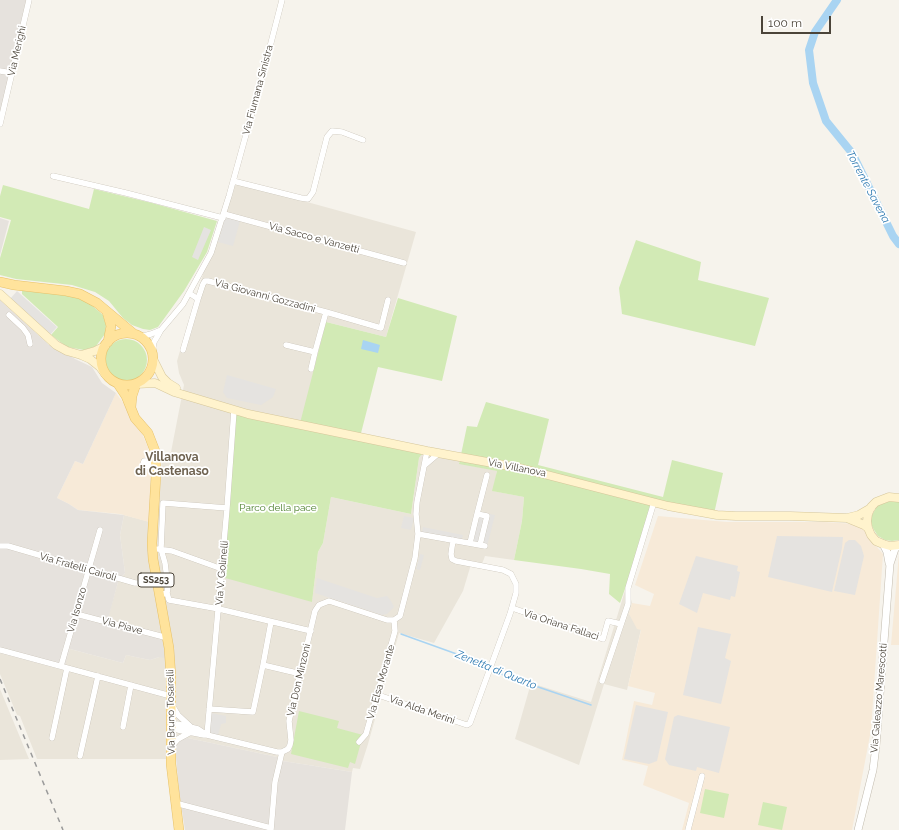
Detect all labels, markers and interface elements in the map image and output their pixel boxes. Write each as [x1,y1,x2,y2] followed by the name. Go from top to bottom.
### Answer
[763,8,833,34] scale bar
[768,16,802,30] text: 100 m
[5,25,29,77] street label: Via Merighi
[240,44,276,136] street label: Via Fiumana Sinistra
[843,149,893,225] water label: Torrente Savena
[267,220,361,256] street label: Via Sacco e Vanzetti
[213,277,317,315] street label: Via Giovanni Gozzadini
[135,450,209,478] district label: Villanova di Castenaso
[487,456,547,480] street label: Via Villanova
[239,502,317,514] park label: Parco della pace
[213,540,231,606] street label: Via V. Golinelli
[38,550,118,584] street label: Via Fratelli Cairoli
[138,573,174,587] road number: SS253
[65,586,89,634] street label: Via Isonzo
[522,607,600,643] street label: Via Oriana Fallaci
[100,615,144,637] street label: Via Piave
[285,643,313,717] street label: Via Don Minzoni
[365,643,397,721] street label: Via Elsa Morante
[868,643,890,753] street label: Via Galeazzo Marescotti
[453,648,539,692] water label: Zenetta di Quarto
[164,669,178,755] street label: Via Bruno Tosarelli
[387,693,457,727] street label: Via Alda Merini

